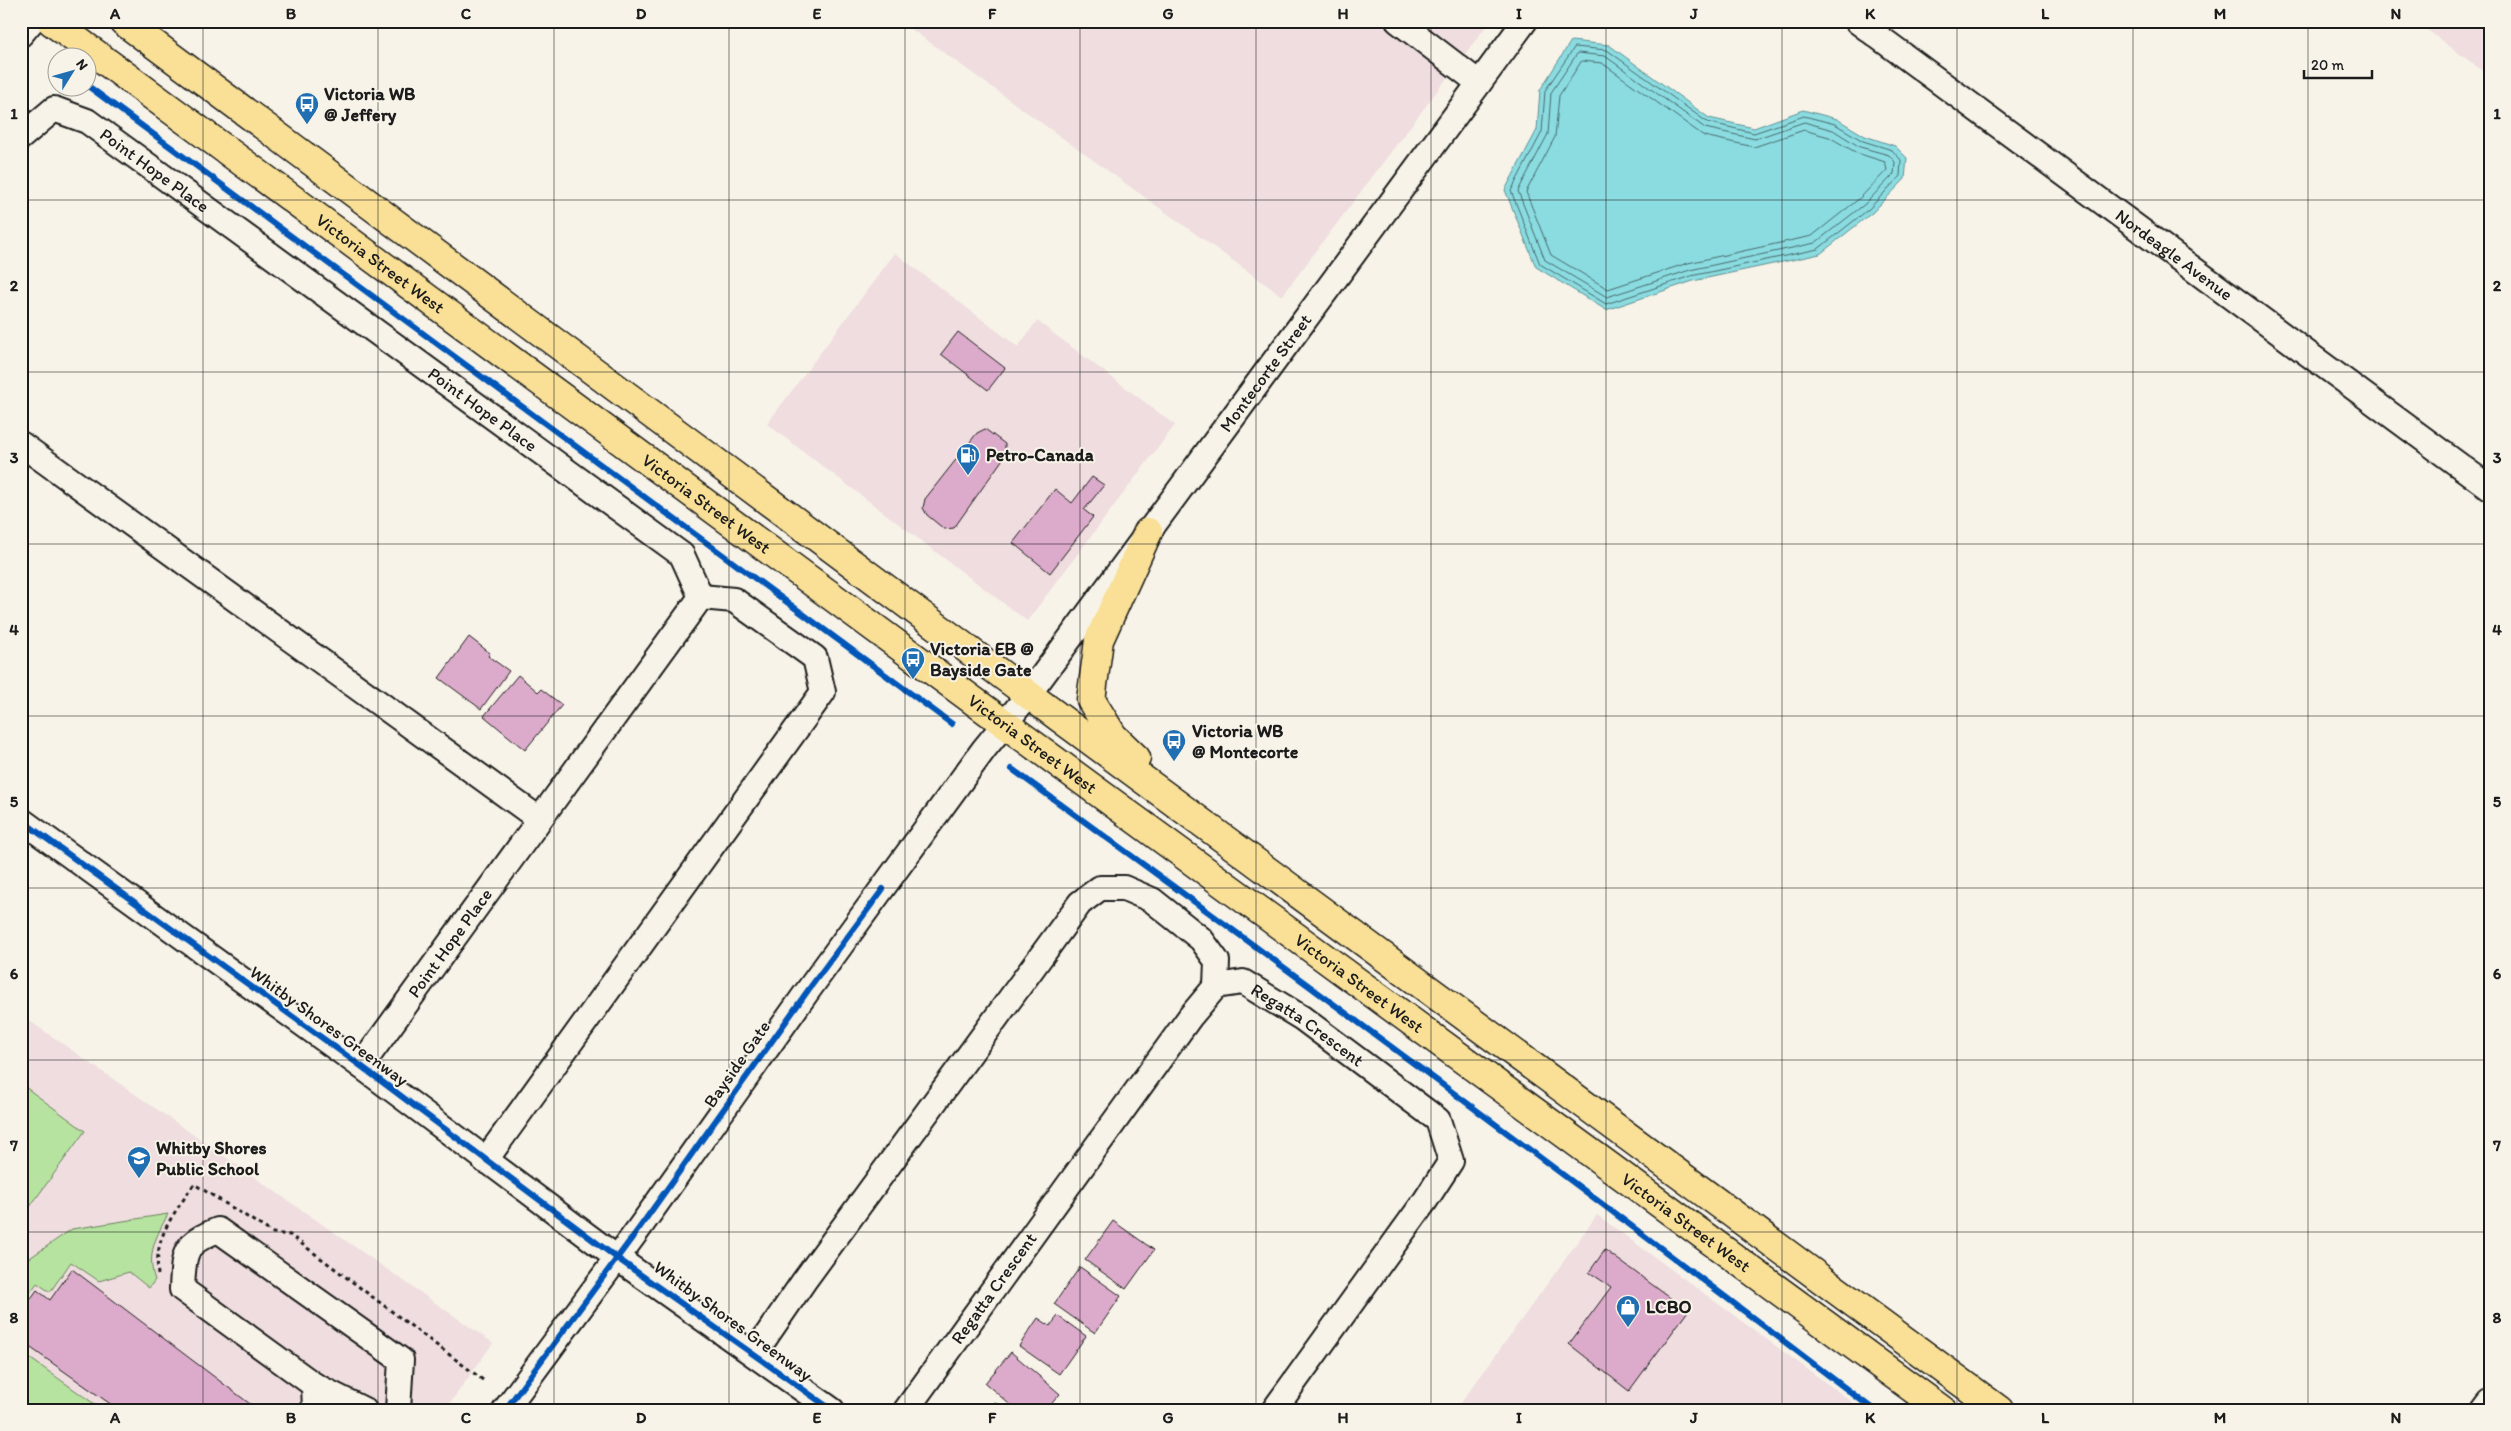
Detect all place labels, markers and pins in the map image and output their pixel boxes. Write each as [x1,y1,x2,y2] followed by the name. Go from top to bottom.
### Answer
[324,83,415,126] place label: Victoria WB @ Jeffery
[294,91,320,125] bus stop icon: Victoria WB @ Jeffery
[955,442,981,476] fuel station icon: Petro-Canada
[986,444,1094,466] place label: Petro-Canada
[930,638,1034,681] place label: Victoria EB @ Bayside Gate
[900,646,926,680] bus stop icon: Victoria EB @ Bayside Gate
[1192,720,1299,763] place label: Victoria WB @ Montecorte
[1161,728,1187,762] bus stop icon: Victoria WB @ Montecorte
[156,1137,267,1180] place label: Whitby Shores Public School
[126,1145,152,1179] school or university icon: Whitby Shores Public School
[1615,1294,1641,1328] shop icon: LCBO
[1646,1296,1692,1318] place label: LCBO

